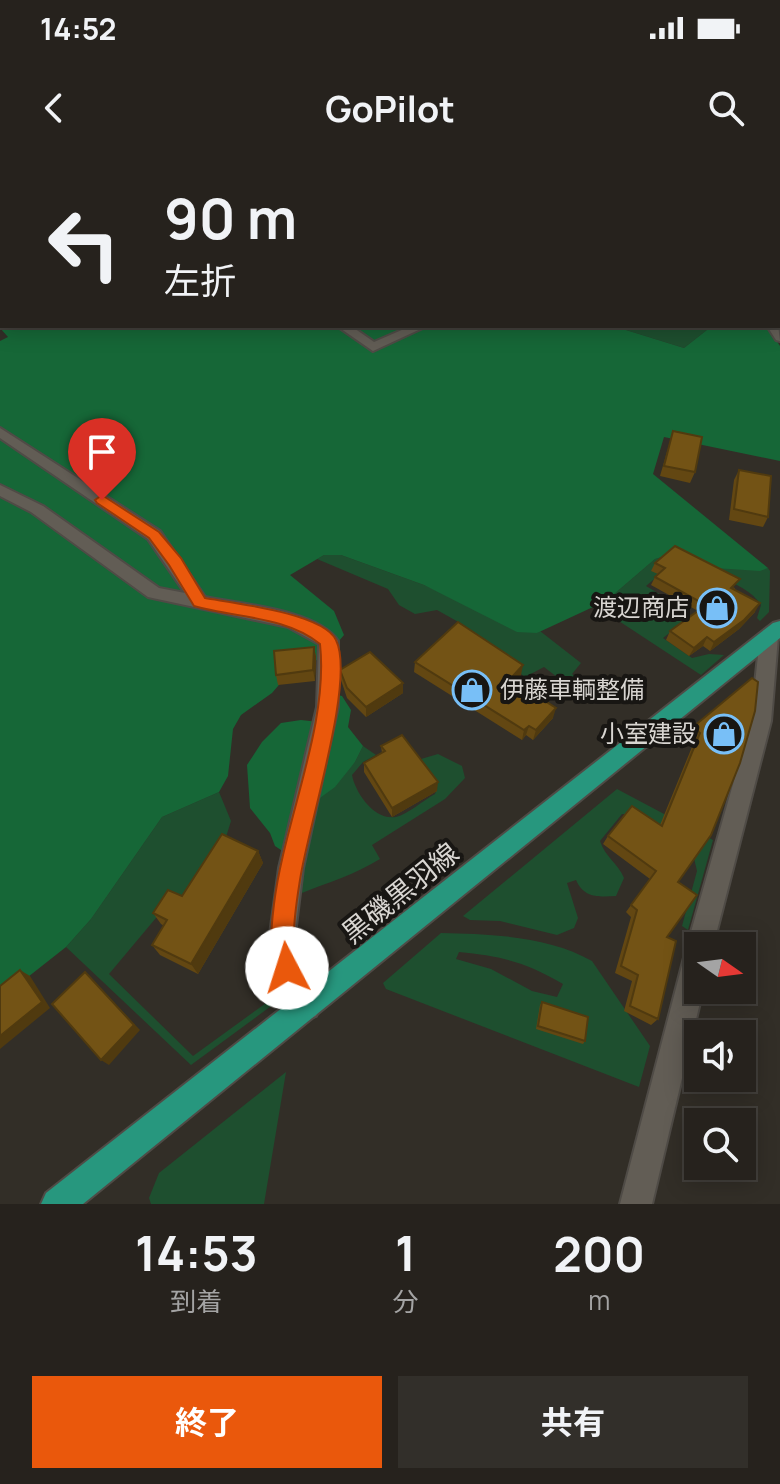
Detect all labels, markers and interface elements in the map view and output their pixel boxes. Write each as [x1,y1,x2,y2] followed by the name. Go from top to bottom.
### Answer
[40,8,116,49] text: 14:52
[325,84,455,133] text: GoPilot
[32,86,76,130] icon: back
[704,86,748,130] icon: search
[164,179,297,256] text: 90 m
[32,192,136,296] icon: left
[164,256,236,305] text: 左折
[68,418,136,500] pin
[80,430,124,474] icon: arrive
[696,587,738,629] shop icon: 渡辺商店
[593,590,689,623] place label: 渡辺商店
[451,669,493,711] shop icon: 伊藤車輌整備
[500,672,644,705] place label: 伊藤車輌整備
[703,713,745,755] shop icon: 小室建設
[600,716,696,749] place label: 小室建設
[333,833,466,951] street label: 黒磯黒羽線
[245,926,329,1010] position arrow
[684,932,756,1004] north arrow
[684,932,756,1180] map controls
[684,1020,756,1092] button: sound
[684,1108,756,1180] button: search
[135,1220,258,1285] text: 14:53
[395,1220,416,1285] text: 1
[553,1221,645,1286] text: 200
[588,1282,610,1318] text: m
[170,1283,222,1319] text: 到着
[392,1283,418,1319] text: 分
[32,1376,382,1468] button: 終了
[398,1376,748,1468] button: 共有

